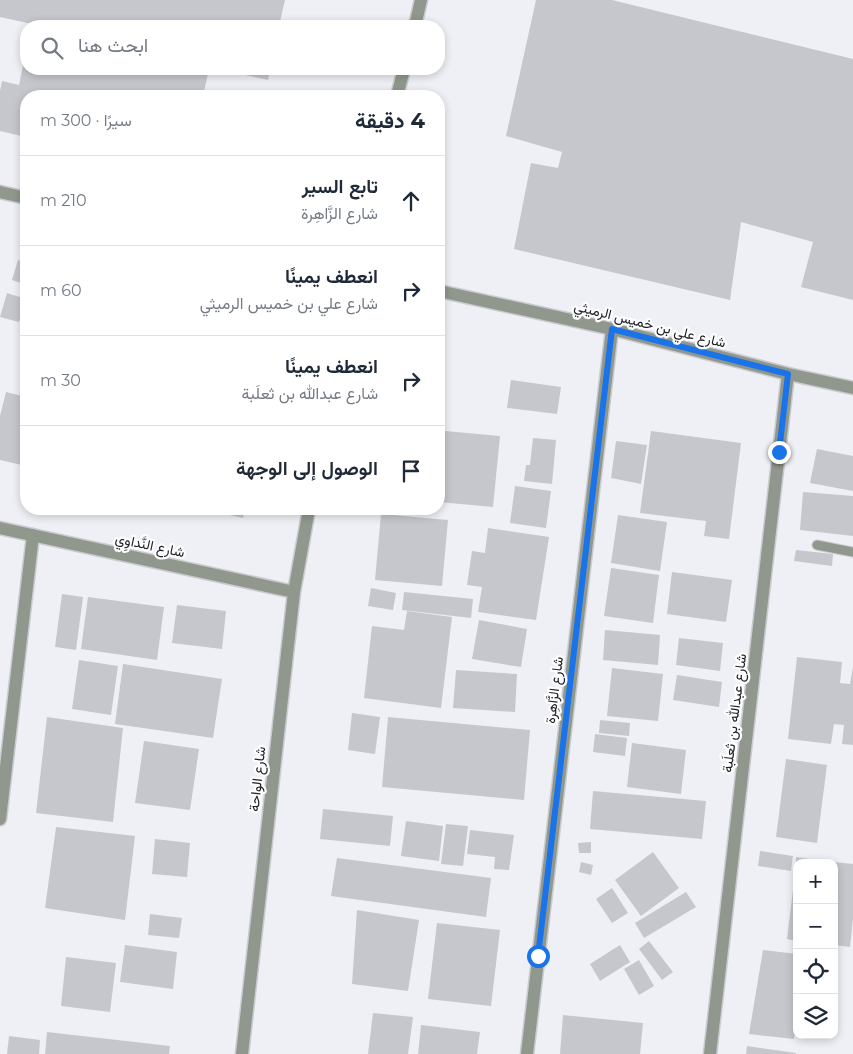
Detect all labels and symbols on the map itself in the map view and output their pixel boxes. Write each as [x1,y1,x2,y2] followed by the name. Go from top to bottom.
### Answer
[571,296,728,355] street label: شارع علي بن خميس الرميثي
[768,441,791,464] route end
[113,529,186,564] street label: شارع النَّداوِي
[718,653,752,774] street label: شارع عبدالله بن ثعلَبة
[541,655,569,725] street label: شارع الزَّاهِرة
[245,746,271,813] street label: شارع الواحة
[527,945,550,968] route start

